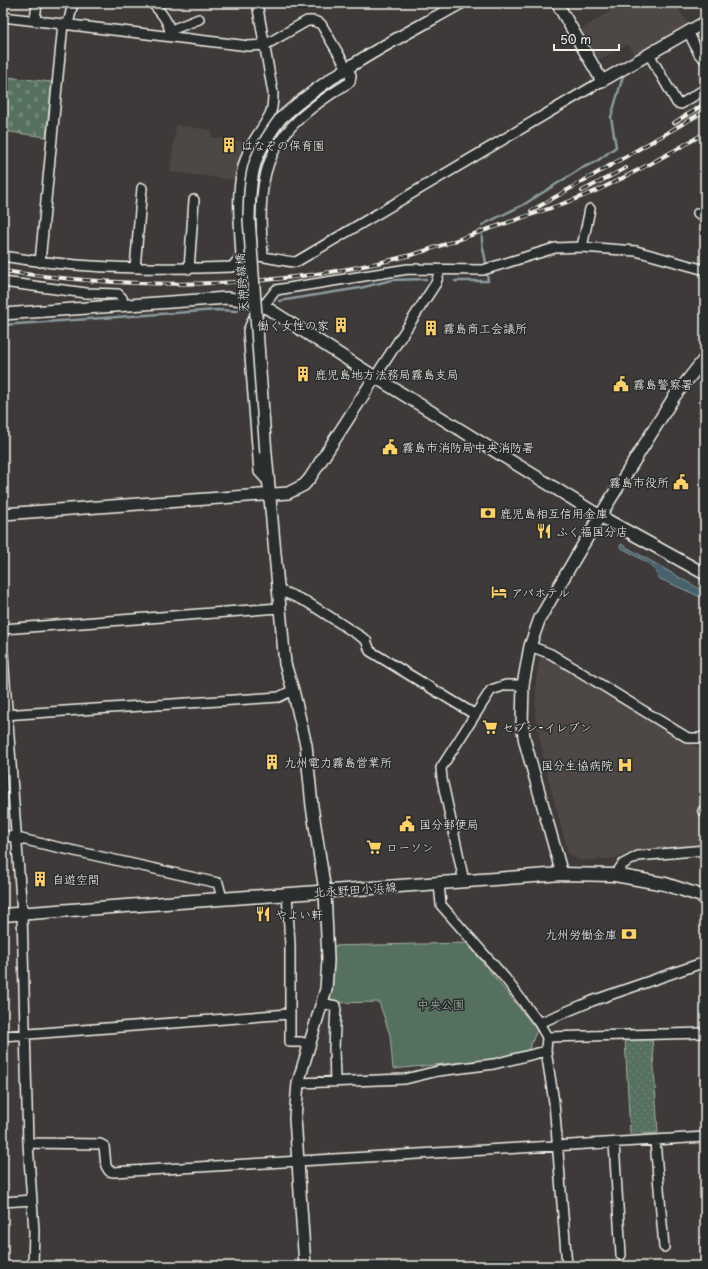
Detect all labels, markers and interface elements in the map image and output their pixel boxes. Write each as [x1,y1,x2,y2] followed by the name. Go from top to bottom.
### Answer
[554,26,619,52] scale bar
[560,30,591,48] text: 50 m
[220,136,238,154] building icon: はなぞの保育園
[241,136,325,154] place label: はなぞの保育園
[230,252,252,314] street label: 天神跨線橋
[257,316,329,334] place label: 働く女性の家
[332,316,350,334] building icon: 働く女性の家
[422,319,440,337] building icon: 霧島商工会議所
[443,319,527,337] place label: 霧島商工会議所
[294,365,312,383] building icon: 鹿児島地方法務局霧島支局
[315,365,459,383] place label: 鹿児島地方法務局霧島支局
[612,375,630,393] public building icon: 霧島警察署
[633,375,693,393] place label: 霧島警察署
[381,438,399,456] public building icon: 霧島市消防局中央消防署
[402,438,534,456] place label: 霧島市消防局中央消防署
[609,473,669,491] place label: 霧島市役所
[672,473,690,491] public building icon: 霧島市役所
[479,504,497,522] bank icon: 鹿児島相互信用金庫
[500,504,608,522] place label: 鹿児島相互信用金庫
[535,522,553,540] restaurant icon: ふく福国分店
[556,522,628,540] place label: ふく福国分店
[490,583,508,601] hotel icon: アパホテル
[511,583,570,601] place label: アパホテル
[481,718,499,736] supermarket icon: セブン-イレブン
[502,718,592,736] place label: セブン-イレブン
[263,753,281,771] building icon: 九州電力霧島営業所
[284,753,392,771] place label: 九州電力霧島営業所
[541,756,613,774] place label: 国分生協病院
[616,756,634,774] hospital icon: 国分生協病院
[398,815,416,833] public building icon: 国分郵便局
[419,815,479,833] place label: 国分郵便局
[365,838,383,856] supermarket icon: ローソン
[386,838,434,856] place label: ローソン
[31,870,49,888] building icon: 自遊空間
[52,870,100,888] place label: 自遊空間
[312,877,398,901] street label: 北永野田小浜線
[254,905,272,923] restaurant icon: やよい軒
[275,905,323,923] place label: やよい軒
[545,925,617,943] place label: 九州労働金庫
[620,925,638,943] bank icon: 九州労働金庫
[417,995,465,1013] park label: 中央公園

